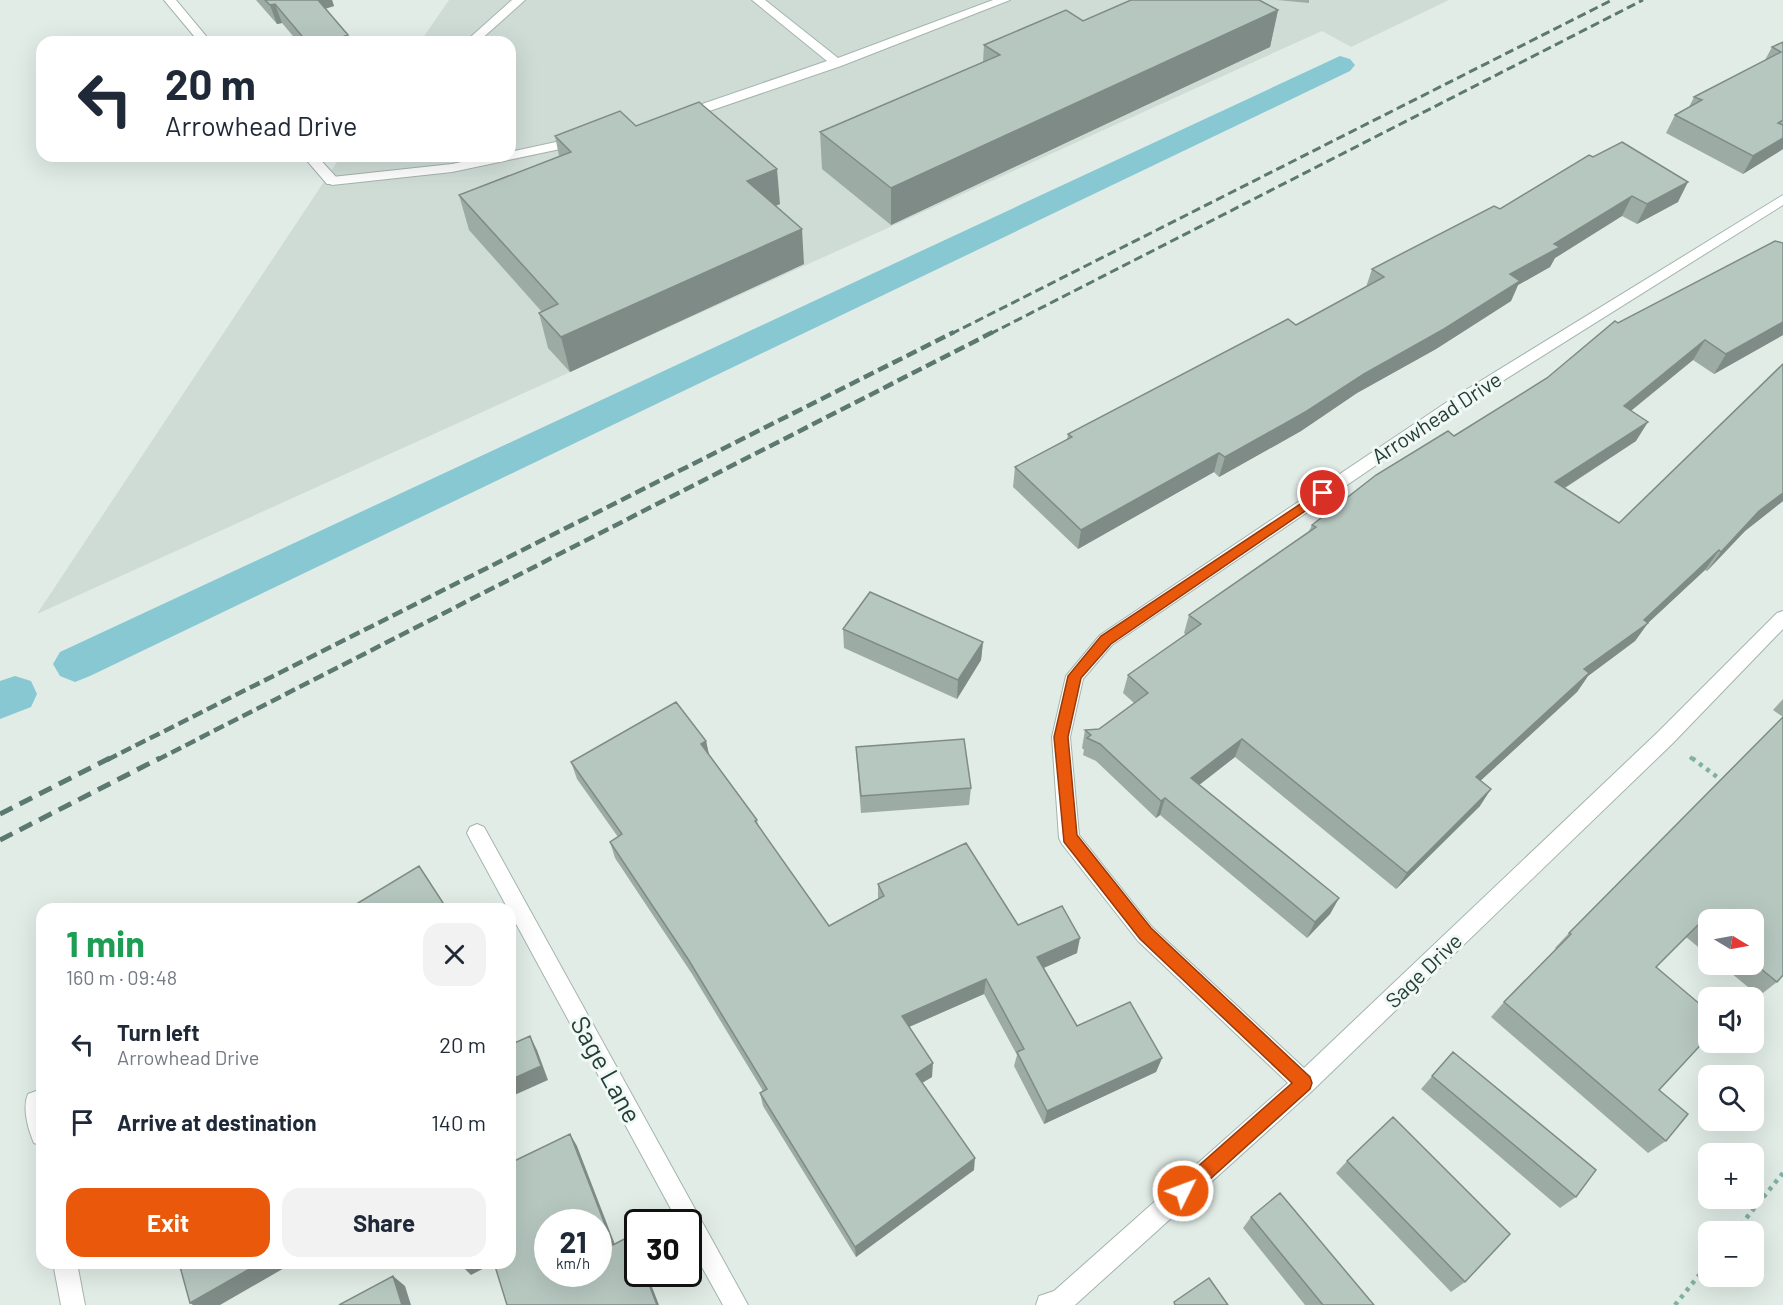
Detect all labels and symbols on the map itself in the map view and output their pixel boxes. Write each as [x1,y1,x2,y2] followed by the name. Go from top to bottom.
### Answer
[1366,366,1506,468] street label: Arrowhead Drive
[1297,467,1348,518] pin
[1698,909,1764,975] north arrow
[1380,928,1466,1012] street label: Sage Drive
[565,1010,649,1128] street label: Sage Lane
[1151,1159,1215,1223] position arrow
[624,1209,702,1287] speed limit sign: 30

